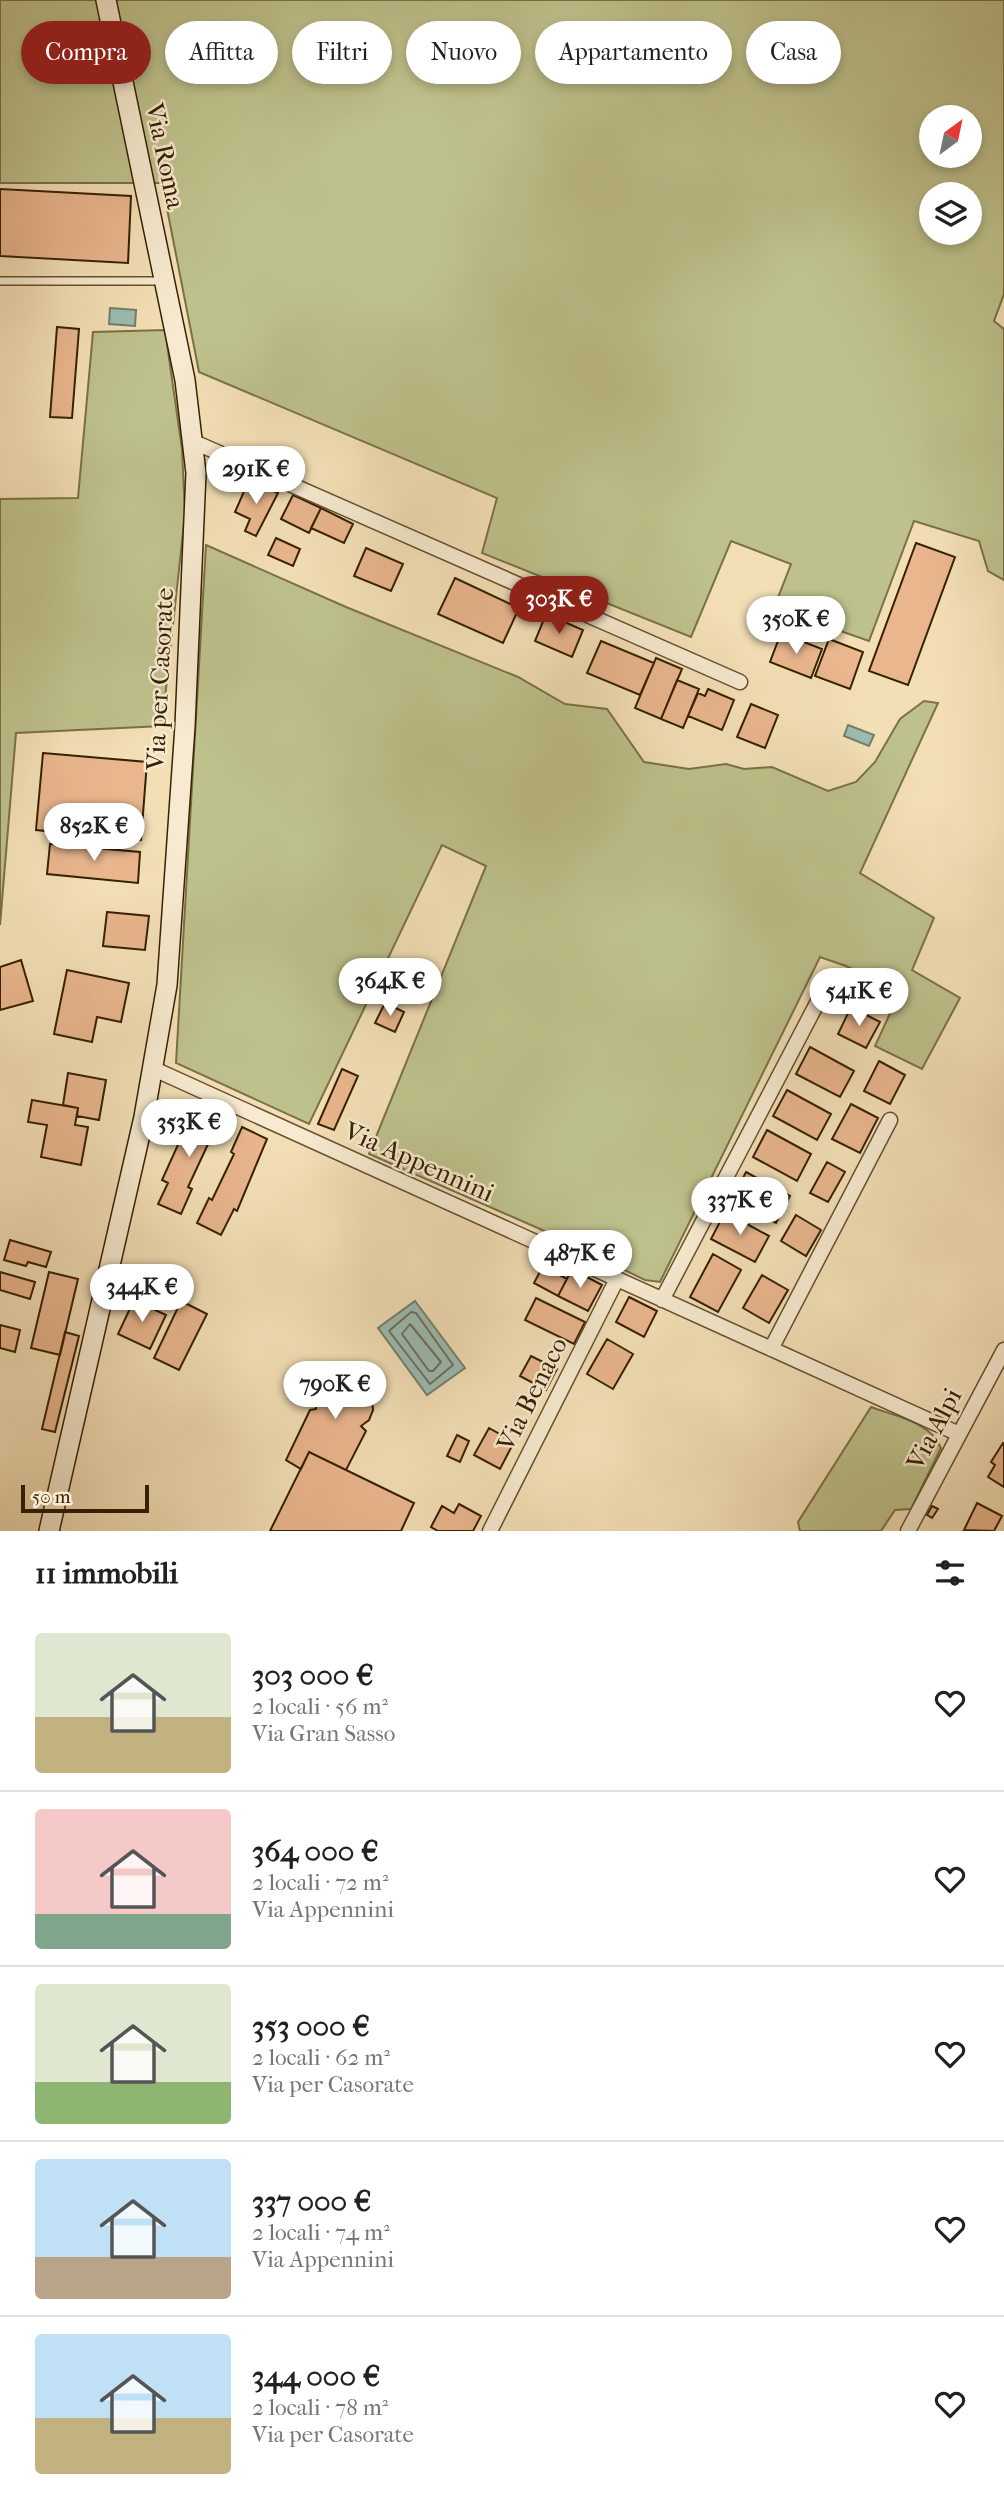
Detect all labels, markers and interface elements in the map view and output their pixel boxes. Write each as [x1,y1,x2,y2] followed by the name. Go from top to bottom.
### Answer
[21,21,151,84] chip: Compra
[165,21,278,84] chip: Affitta
[292,21,392,84] chip: Filtri
[406,21,521,84] chip: Nuovo
[535,21,732,84] chip: Appartamento
[746,21,841,84] chip: Casa
[138,99,192,213] street label: Via Roma
[919,105,982,168] north arrow
[919,105,982,245] map controls
[919,182,982,245] button: layers
[199,447,313,506] pin: 291K €
[222,455,290,482] text: 291K €
[502,576,616,636] pin: 303K €
[526,585,592,612] text: 303K €
[140,587,180,772] street label: Via per Casorate
[739,596,853,656] pin: 350K €
[762,605,830,632] text: 350K €
[37,804,151,863] pin: 852K €
[60,812,128,839] text: 852K €
[333,958,447,1018] pin: 364K €
[355,967,425,994] text: 364K €
[802,968,916,1028] pin: 541K €
[825,977,893,1004] text: 541K €
[132,1100,246,1159] pin: 353K €
[157,1108,221,1135] text: 353K €
[338,1115,499,1209] street label: Via Appennini
[683,1178,797,1237] pin: 337K €
[707,1186,773,1213] text: 337K €
[523,1230,637,1290] pin: 487K €
[544,1239,616,1266] text: 487K €
[85,1264,199,1324] pin: 344K €
[106,1273,178,1300] text: 344K €
[490,1332,574,1457] street label: Via Benaco
[278,1362,392,1421] pin: 790K €
[299,1370,371,1397] text: 790K €
[899,1383,968,1476] street label: Via Alpi
[21,1482,149,1514] scale bar
[32,1486,71,1508] text: 50 m
[931,1554,969,1592] icon: filters
[35,1556,178,1591] text: 11 immobili
[252,1658,374,1693] text: 303 000 €
[91,1661,175,1745] icon: home
[931,1684,969,1722] icon: heart
[252,1693,388,1720] text: 2 locali · 56 m²
[252,1720,395,1747] text: Via Gran Sasso
[252,1834,379,1869] text: 364 000 €
[91,1837,175,1921] icon: home
[931,1860,969,1898] icon: heart
[252,1869,388,1896] text: 2 locali · 72 m²
[252,1896,394,1923] text: Via Appennini
[252,2009,370,2044] text: 353 000 €
[91,2012,175,2096] icon: home
[931,2035,969,2073] icon: heart
[252,2044,390,2071] text: 2 locali · 62 m²
[252,2071,414,2098] text: Via per Casorate
[252,2184,371,2219] text: 337 000 €
[91,2187,175,2271] icon: home
[931,2210,969,2248] icon: heart
[252,2219,390,2246] text: 2 locali · 74 m²
[252,2246,394,2273] text: Via Appennini
[252,2359,380,2394] text: 344 000 €
[91,2362,175,2446] icon: home
[931,2385,969,2423] icon: heart
[252,2394,388,2421] text: 2 locali · 78 m²
[252,2421,414,2448] text: Via per Casorate

